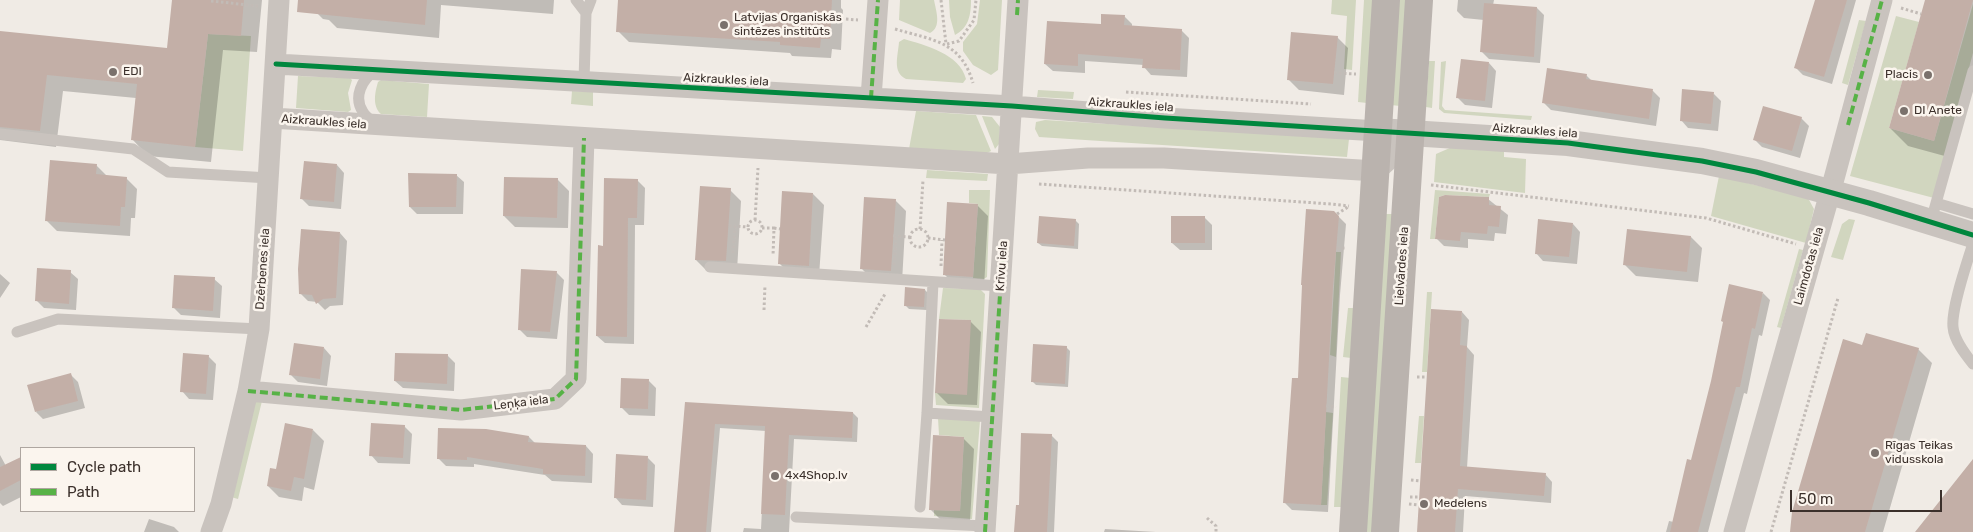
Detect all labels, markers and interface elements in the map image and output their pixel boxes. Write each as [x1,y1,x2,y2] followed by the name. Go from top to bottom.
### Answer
[734,11,842,39] place label: Latvijas Organiskās sintēzes institūts
[718,19,730,31] marker: Latvijas Organiskās sintēzes institūts
[123,65,142,79] place label: EDI
[107,66,119,78] marker: EDI
[1885,68,1918,82] place label: Placis
[1922,69,1934,81] marker: Placis
[683,71,769,89] street label: Aizkraukles iela
[1088,95,1174,115] street label: Aizkraukles iela
[1914,104,1962,118] place label: DI Anete
[1898,105,1910,117] marker: DI Anete
[281,112,367,132] street label: Aizkraukles iela
[1492,121,1578,141] street label: Aizkraukles iela
[1791,225,1827,307] street label: Laimdotas iela
[1392,226,1412,306] street label: Lielvārdes iela
[253,228,273,310] street label: Dzērbenes iela
[993,240,1011,292] street label: Krīvu iela
[493,392,549,414] street label: Leņķa iela
[1885,439,1953,467] place label: Rīgas Teikas vidusskola
[20,447,195,512] legend
[1869,447,1881,459] marker: Rīgas Teikas vidusskola
[67,458,141,476] text: Cycle path
[785,469,848,483] place label: 4x4Shop.lv
[769,470,781,482] marker: 4x4Shop.lv
[1793,480,1946,512] scale bar
[67,483,100,501] text: Path
[1798,490,1833,508] text: 50 m
[1434,497,1487,511] place label: Medelens
[1418,498,1430,510] marker: Medelens

